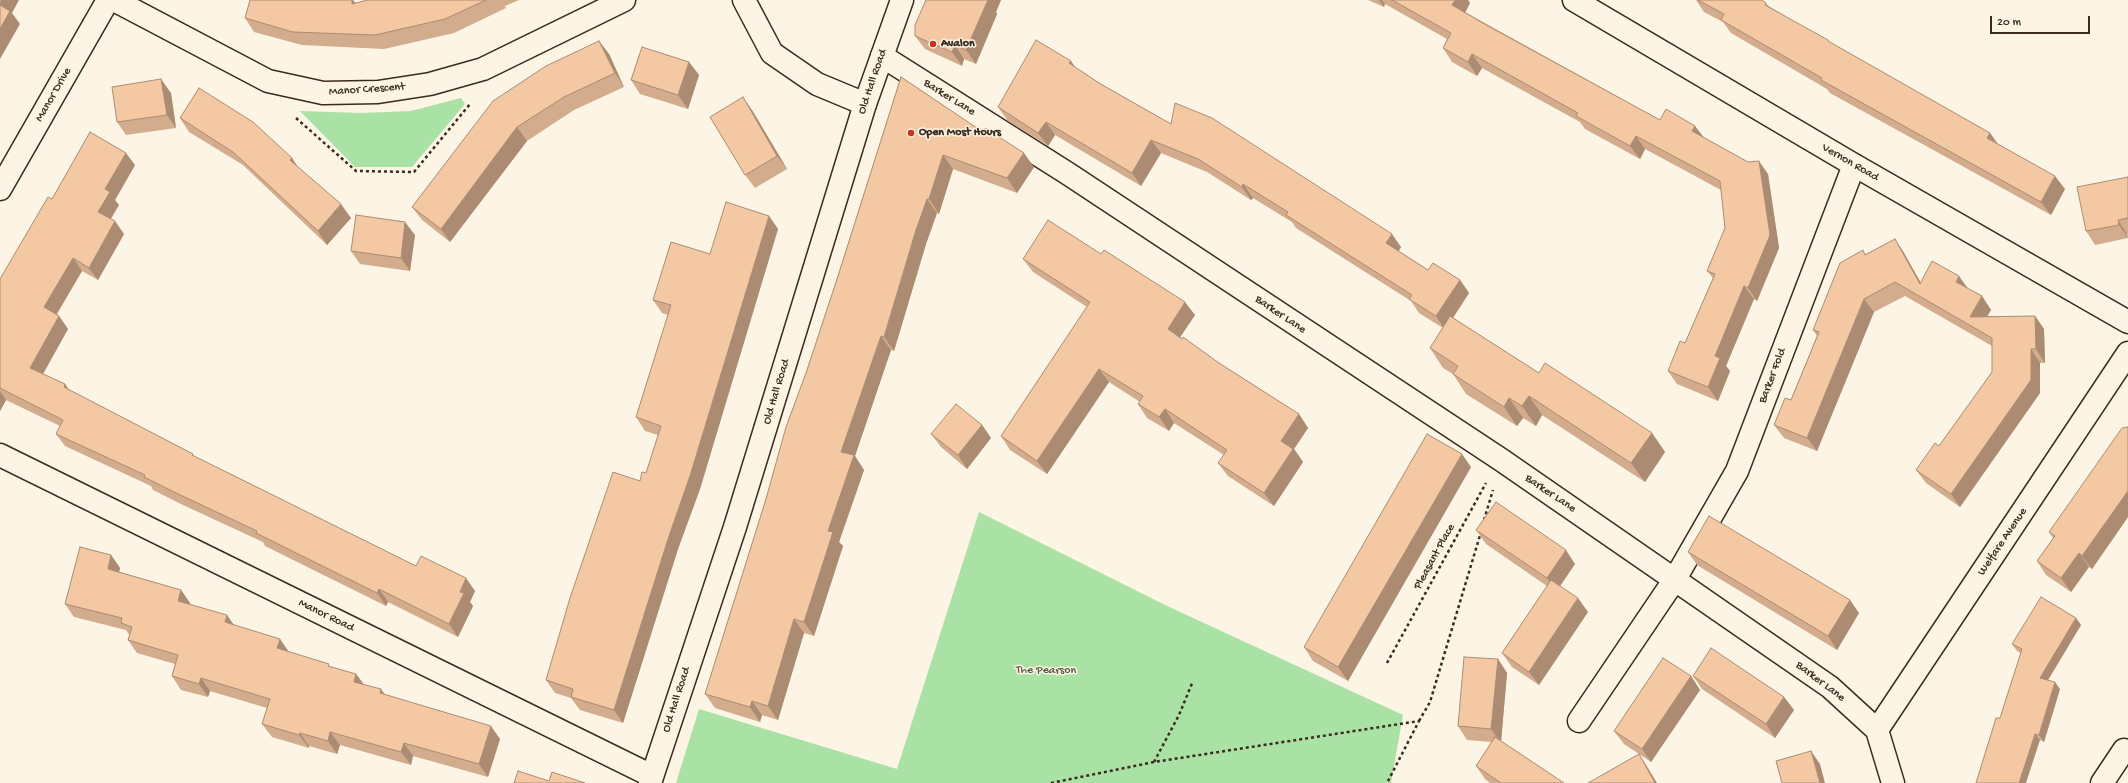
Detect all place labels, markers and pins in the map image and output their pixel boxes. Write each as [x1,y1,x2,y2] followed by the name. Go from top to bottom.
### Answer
[941,37,975,51] place label: Avalon
[928,39,938,49] marker: Avalon
[919,126,1001,140] place label: Open Most Hours
[906,128,916,138] marker: Open Most Hours

